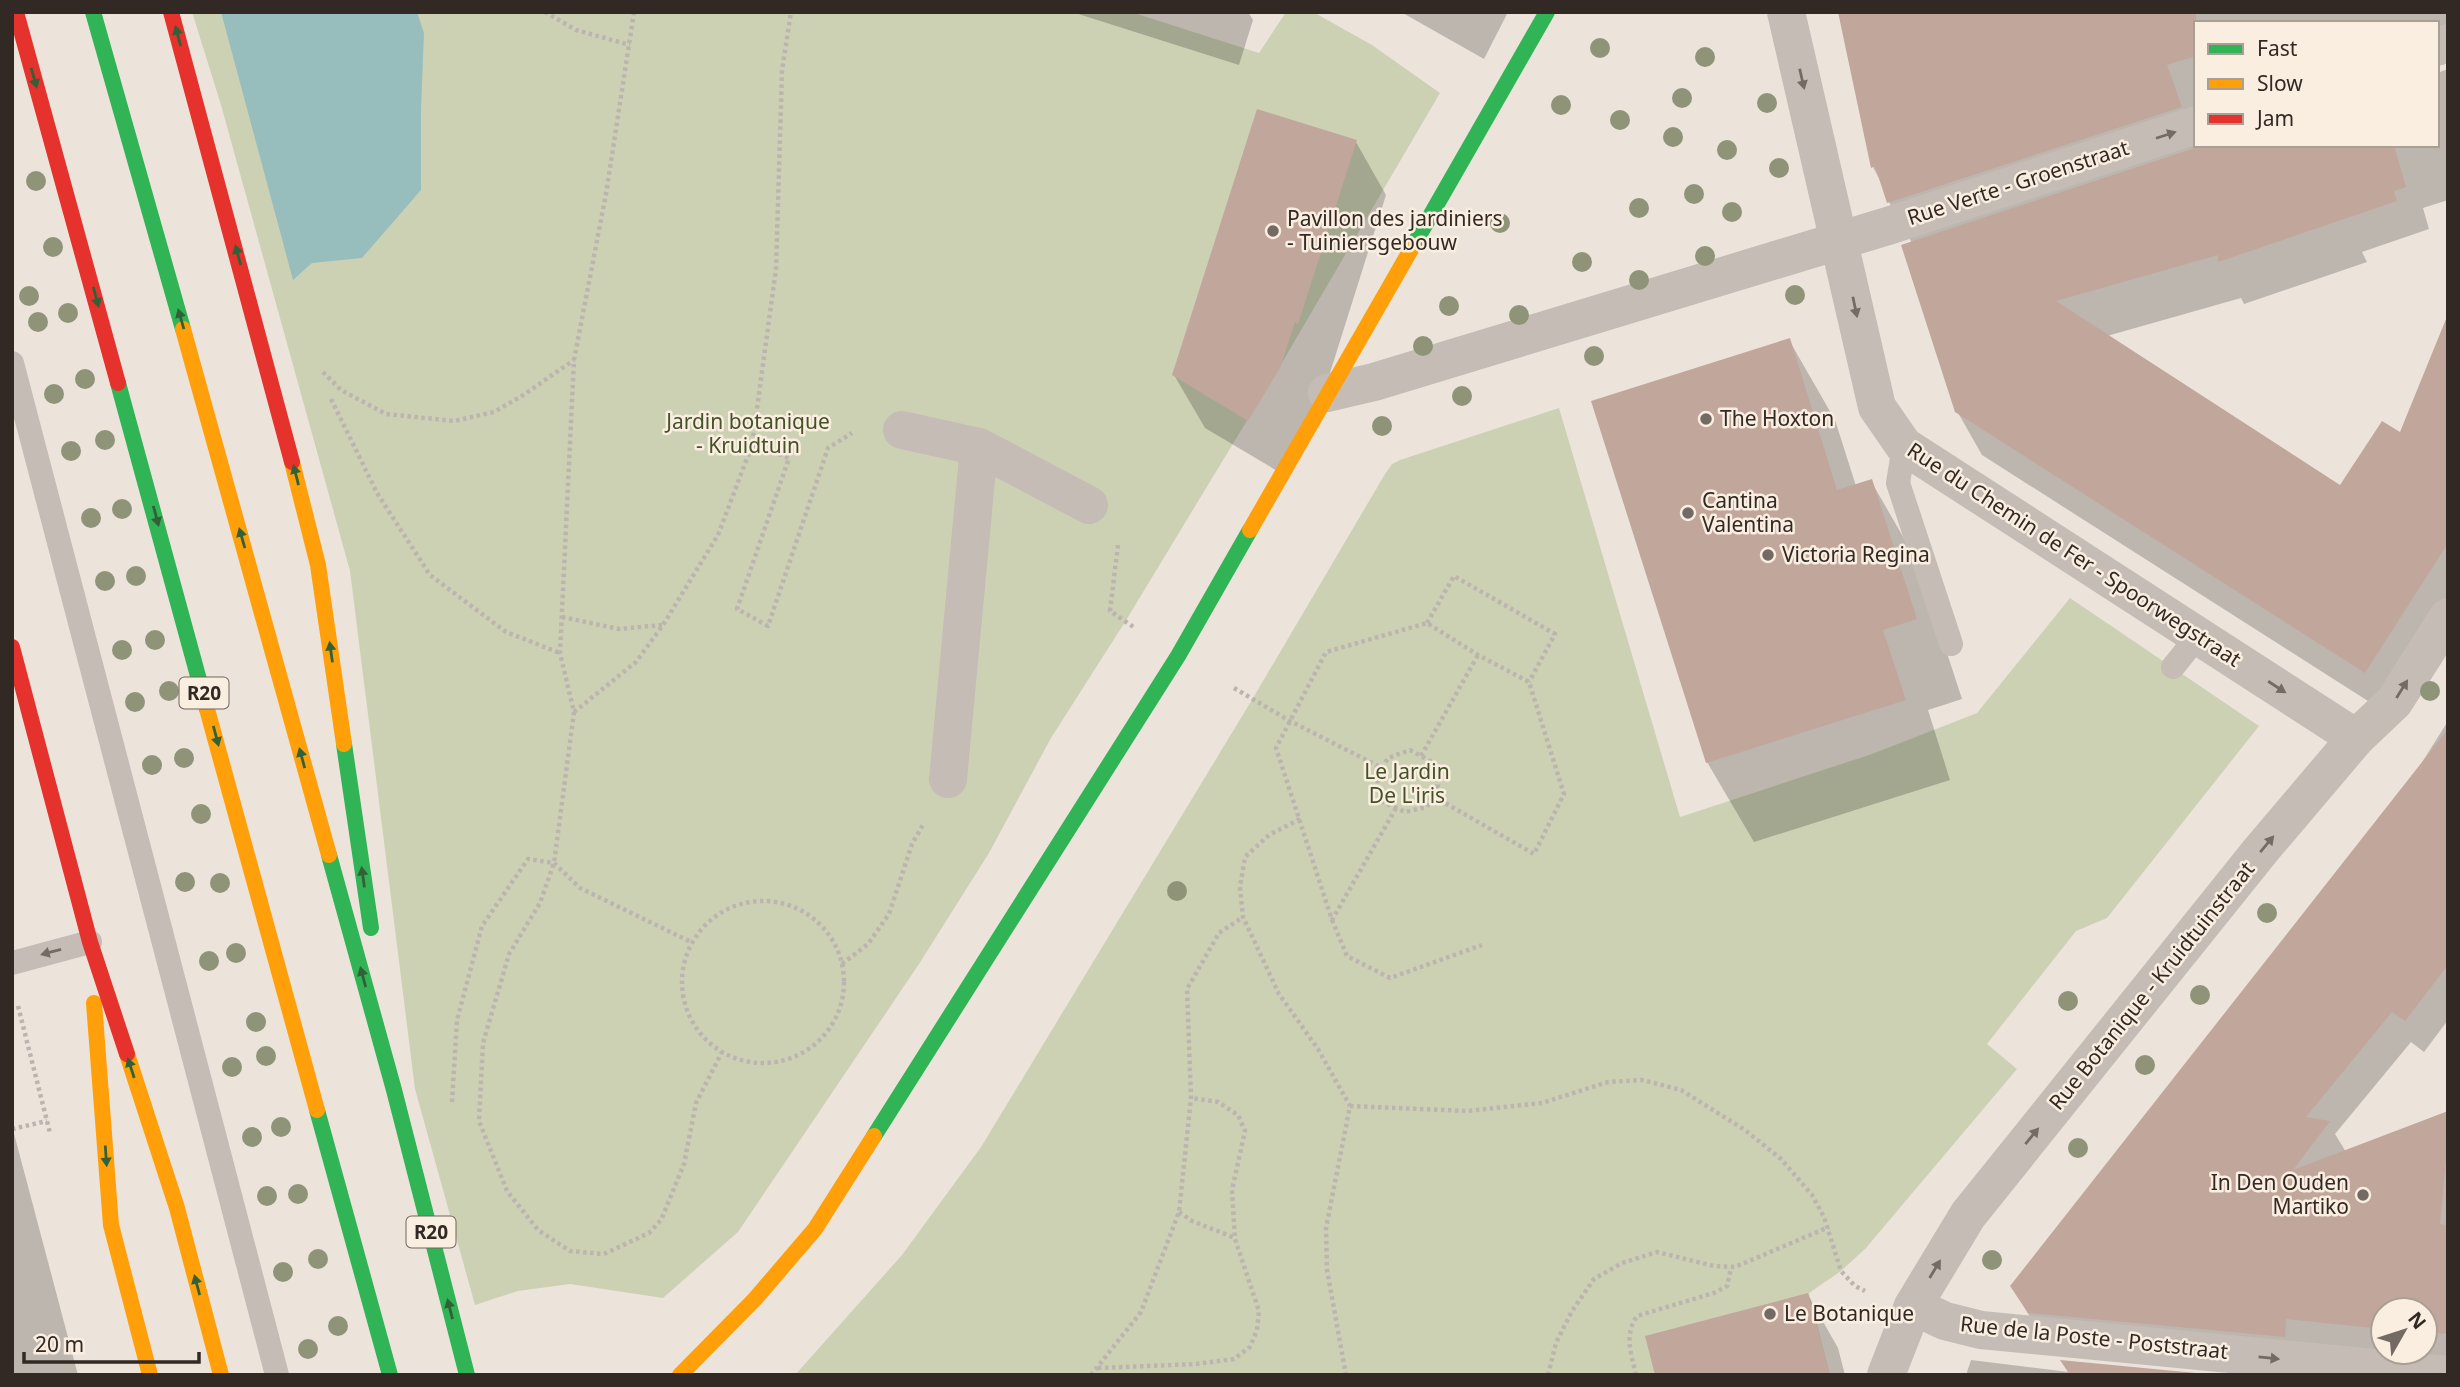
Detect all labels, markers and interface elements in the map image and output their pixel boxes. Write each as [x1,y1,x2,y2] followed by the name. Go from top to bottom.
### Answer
[2194,21,2439,147] legend
[172,25,183,47] one-way arrow
[2257,34,2298,62] text: Fast
[30,68,40,89] one-way arrow
[1796,68,1807,90] one-way arrow
[2257,69,2303,97] text: Slow
[2255,104,2294,132] text: Jam
[2155,129,2176,140] one-way arrow
[1903,133,2132,231] street label: Rue Verte - Groenstraat
[1287,204,1503,256] place label: Pavillon des jardiniers - Tuiniersgebouw
[1265,223,1281,239] marker: Pavillon des jardiniers - Tuiniersgebouw
[232,245,242,266] one-way arrow
[91,287,101,308] one-way arrow
[1850,296,1861,318] one-way arrow
[175,308,186,330] one-way arrow
[1720,404,1834,432] place label: The Hoxton
[664,407,830,459] park label: Jardin botanique - Kruidtuin
[1698,411,1714,427] marker: The Hoxton
[1902,436,2247,673] street label: Rue du Chemin de Fer - Spoorwegstraat
[290,464,301,486] one-way arrow
[1702,486,1794,538] place label: Cantina Valentina
[1680,505,1696,521] marker: Cantina Valentina
[151,506,162,528] one-way arrow
[236,527,247,549] one-way arrow
[1782,540,1930,568] place label: Victoria Regina
[1760,547,1776,563] marker: Victoria Regina
[325,641,336,663] one-way arrow
[180,678,228,708] road number: R20
[2396,679,2409,698] one-way arrow
[2268,681,2287,694] one-way arrow
[211,725,222,747] one-way arrow
[297,747,307,768] one-way arrow
[1364,757,1450,809] park label: Le Jardin De L'iris
[2259,835,2275,853] one-way arrow
[2042,855,2260,1115] street label: Rue Botanique - Kruidtuinstraat
[358,866,369,888] one-way arrow
[40,947,62,958] one-way arrow
[357,966,368,988] one-way arrow
[125,1057,136,1078] one-way arrow
[2024,1127,2039,1145] one-way arrow
[101,1145,112,1167] one-way arrow
[2211,1168,2349,1220] place label: In Den Ouden Martiko
[2355,1187,2371,1203] marker: In Den Ouden Martiko
[406,1216,456,1248] road number: R20
[1929,1259,1942,1278] one-way arrow
[191,1274,202,1296] one-way arrow
[2369,1296,2439,1366] north arrow
[444,1297,455,1319] one-way arrow
[1784,1299,1914,1327] place label: Le Botanique
[1762,1306,1778,1322] marker: Le Botanique
[2402,1306,2432,1334] text: N
[1959,1309,2230,1365] street label: Rue de la Poste - Poststraat
[24,1320,200,1364] scale bar
[35,1330,84,1358] text: 20 m
[2258,1352,2280,1363] one-way arrow

